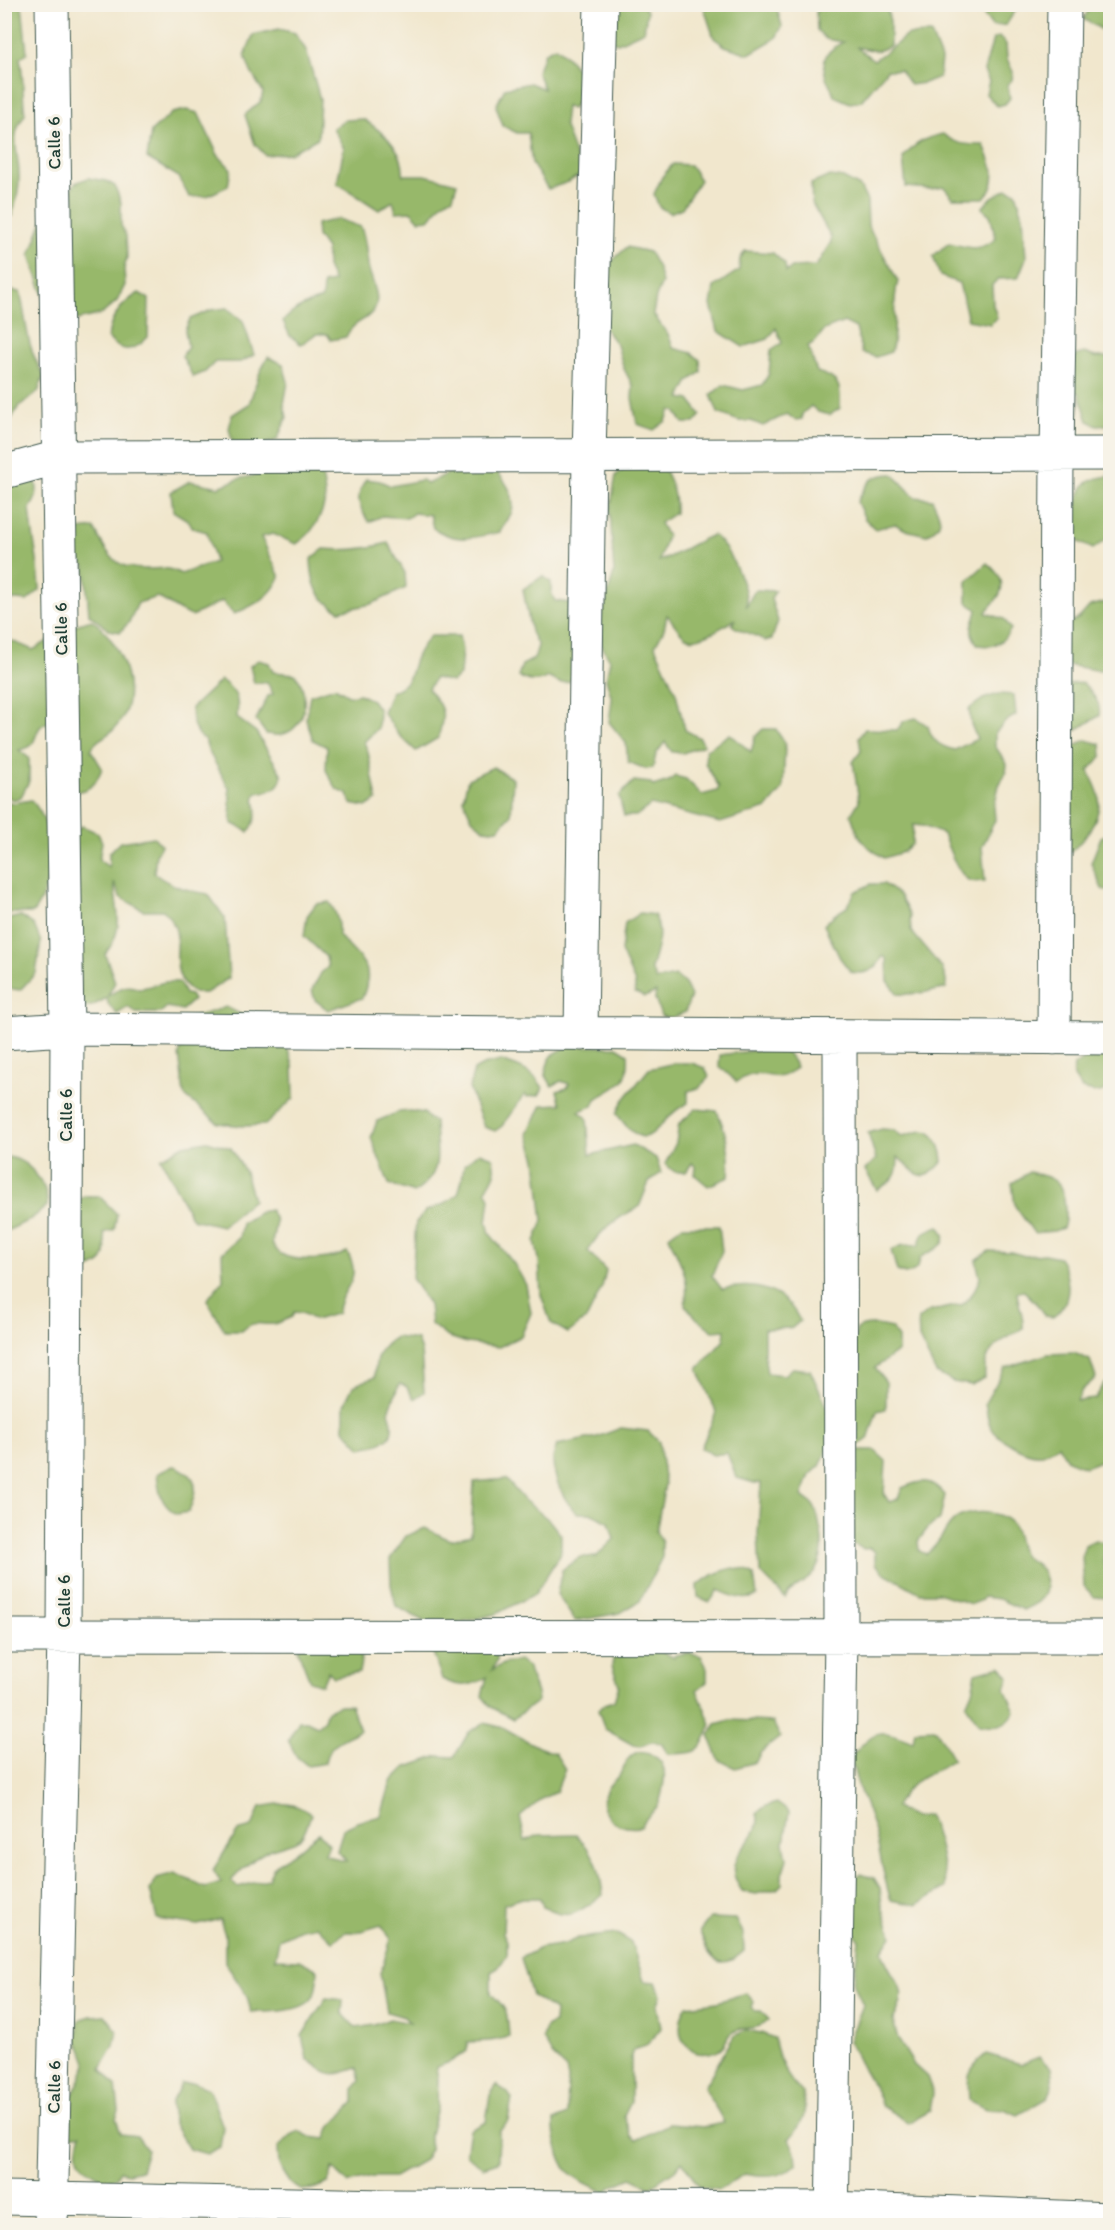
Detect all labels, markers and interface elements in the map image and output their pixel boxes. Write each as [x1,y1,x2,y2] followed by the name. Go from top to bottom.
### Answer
[43,116,65,170] street label: Calle 6
[50,602,72,656] street label: Calle 6
[55,1088,77,1142] street label: Calle 6
[53,1574,75,1628] street label: Calle 6
[43,2060,65,2114] street label: Calle 6

